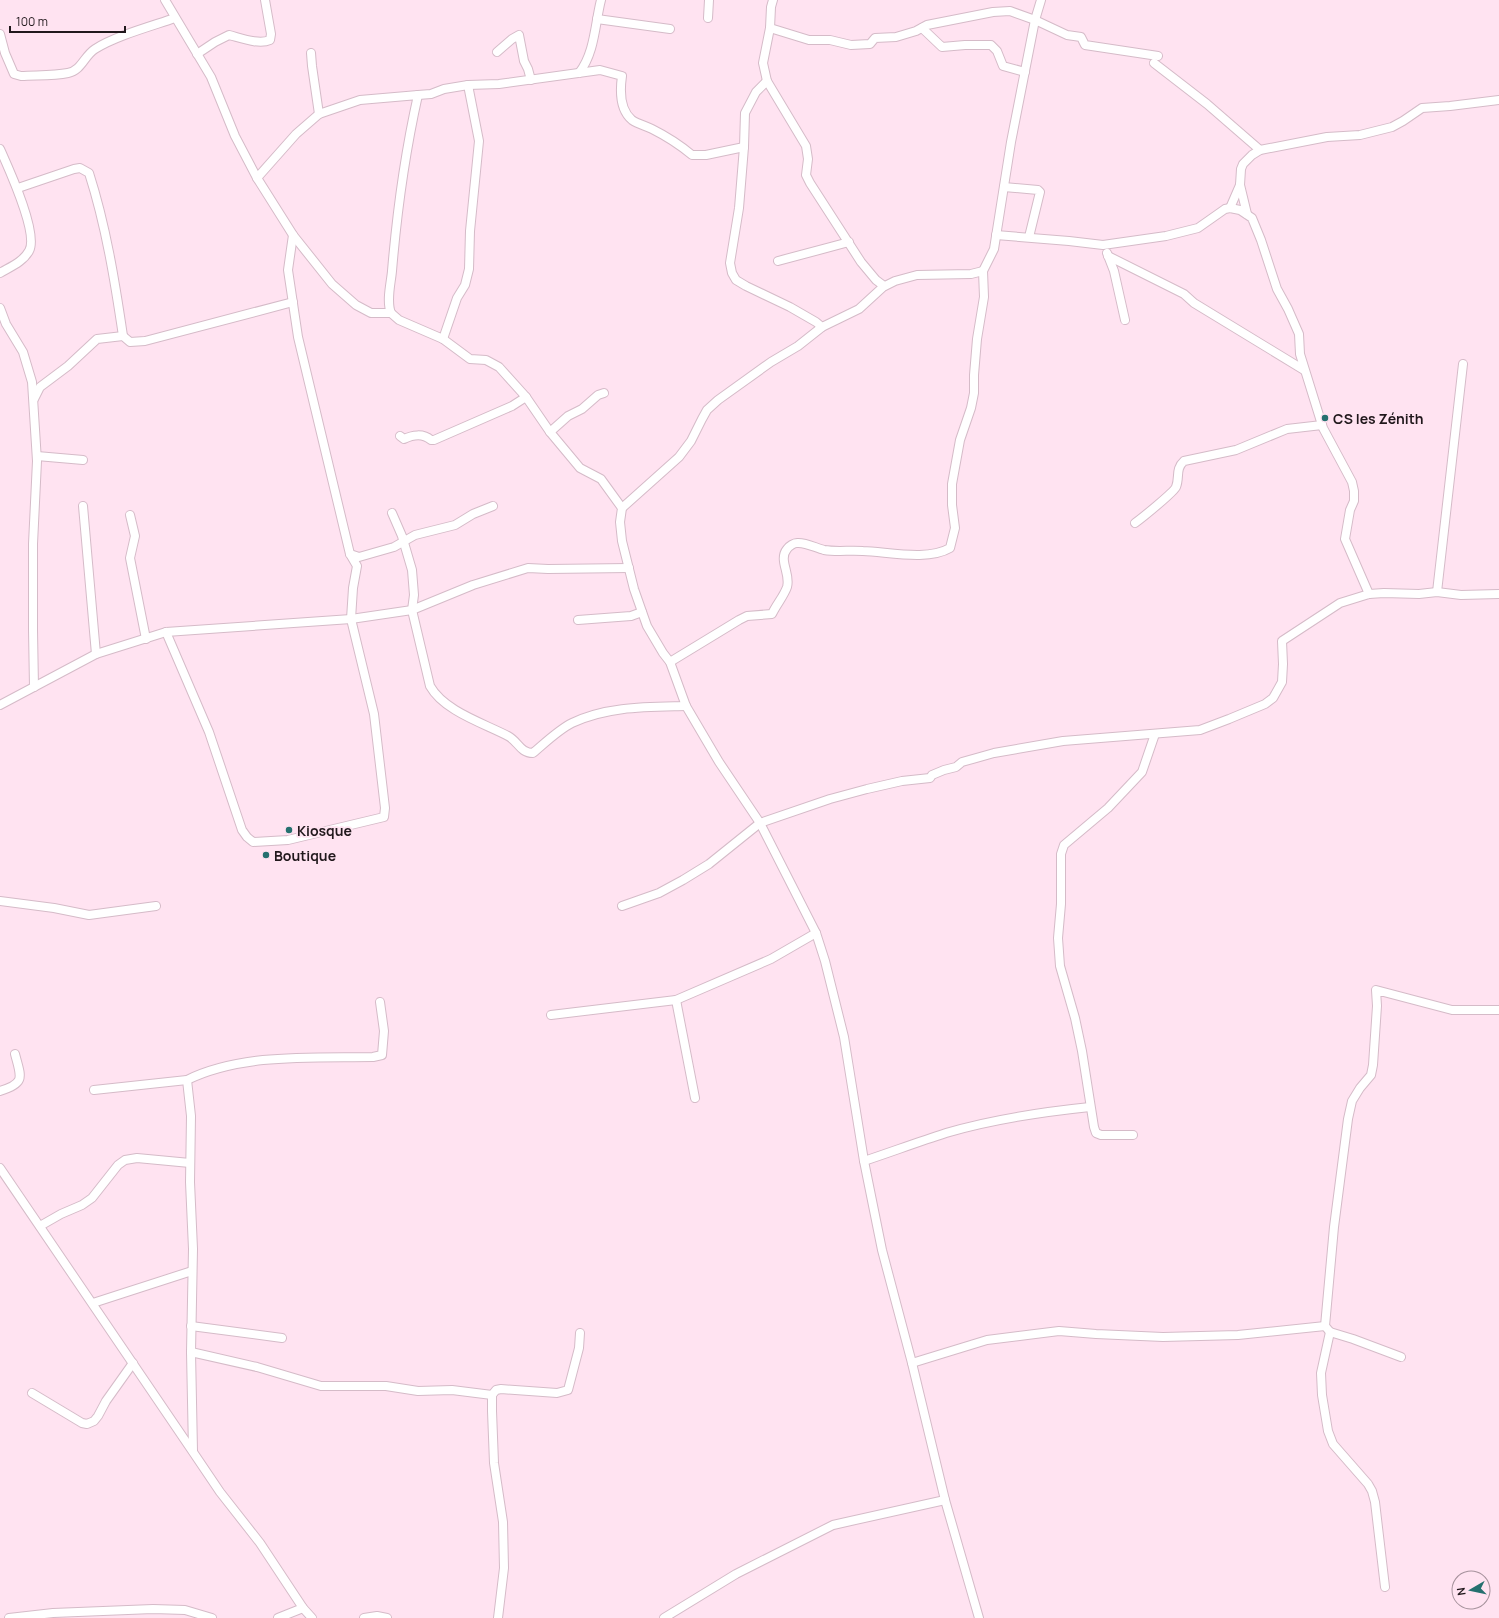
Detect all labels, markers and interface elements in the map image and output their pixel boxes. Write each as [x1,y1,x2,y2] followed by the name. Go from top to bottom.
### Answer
[10,8,125,34] scale bar
[16,13,48,30] text: 100 m
[1333,409,1424,428] place label: CS les Zénith
[1320,413,1330,423] marker: CS les Zénith
[297,821,352,840] place label: Kiosque
[284,825,294,835] marker: Kiosque
[274,846,336,865] place label: Boutique
[261,850,271,860] marker: Boutique
[1451,1570,1491,1610] north arrow
[1453,1586,1469,1597] text: N

